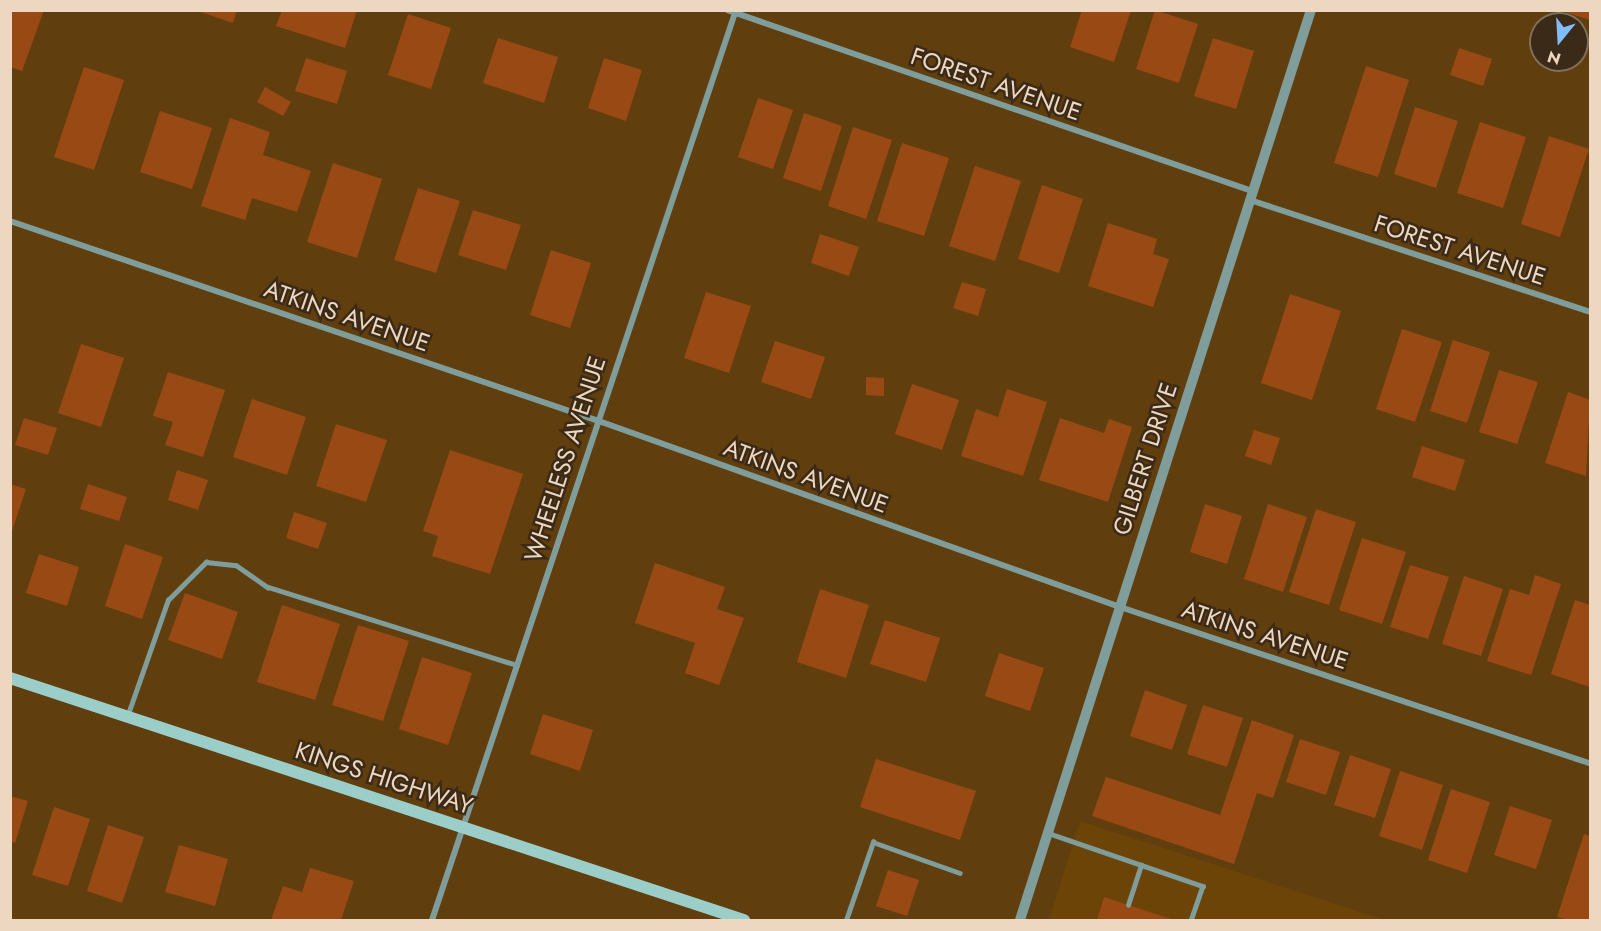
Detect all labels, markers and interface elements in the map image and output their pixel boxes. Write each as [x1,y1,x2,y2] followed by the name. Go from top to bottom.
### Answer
[1529,12,1589,72] north arrow
[907,41,1085,127] street label: FOREST AVENUE
[1544,45,1564,71] text: N
[1371,209,1549,291] street label: FOREST AVENUE
[261,274,433,358] street label: ATKINS AVENUE
[518,353,612,565] street label: WHEELESS AVENUE
[1107,379,1183,539] street label: GILBERT DRIVE
[720,433,892,519] street label: ATKINS AVENUE
[1178,595,1352,675] street label: ATKINS AVENUE
[292,736,476,820] street label: KINGS HIGHWAY

